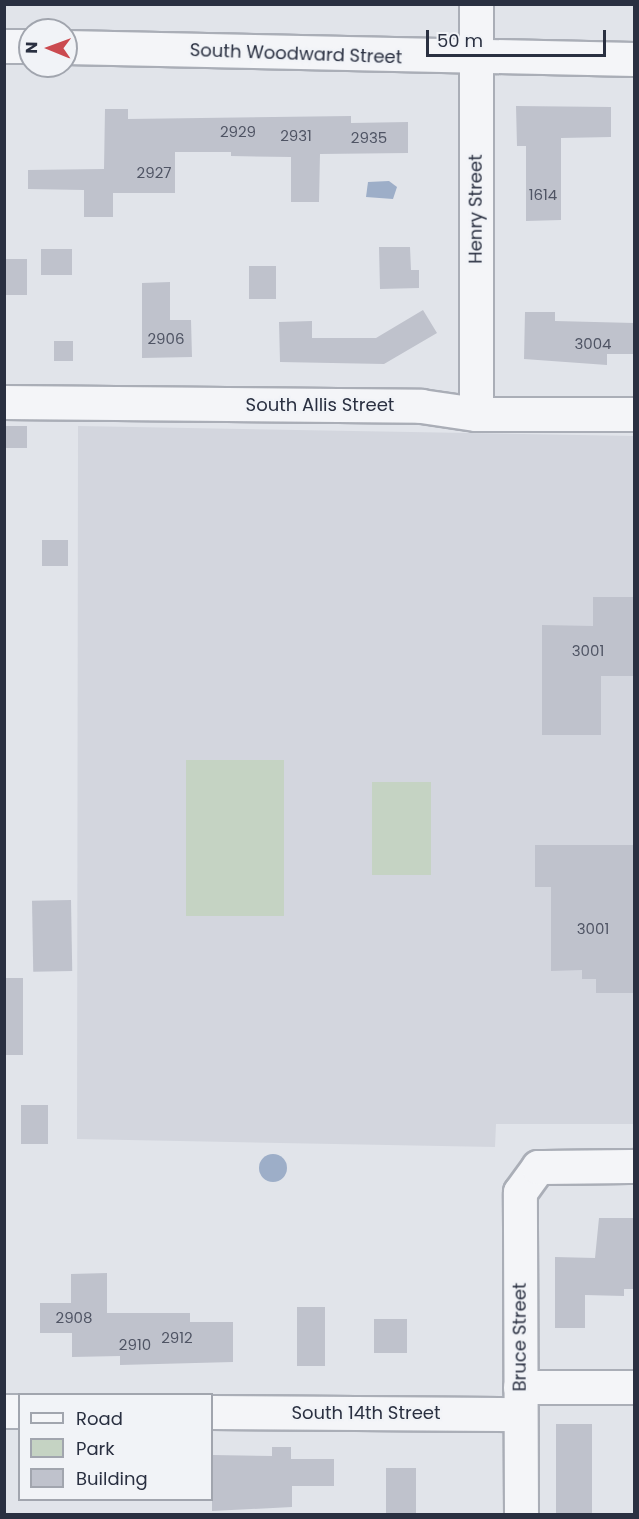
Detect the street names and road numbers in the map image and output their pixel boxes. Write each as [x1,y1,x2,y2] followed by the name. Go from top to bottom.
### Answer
[189,39,403,69] street label: South Woodward Street
[465,154,487,264] street label: Henry Street
[246,394,394,416] street label: South Allis Street
[509,1283,531,1391] street label: Bruce Street
[291,1402,441,1424] street label: South 14th Street

